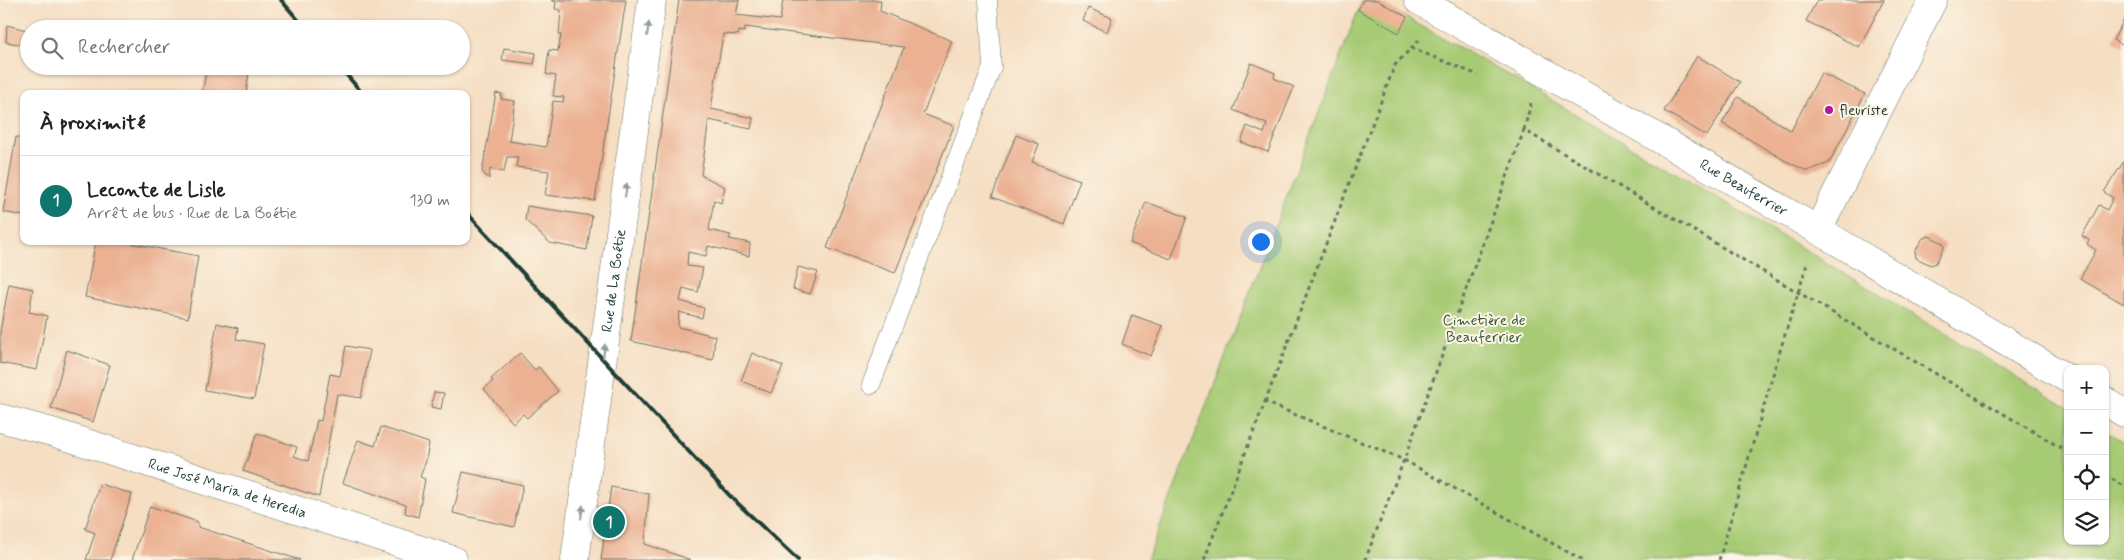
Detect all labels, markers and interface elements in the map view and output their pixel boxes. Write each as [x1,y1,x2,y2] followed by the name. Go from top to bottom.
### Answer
[20,20,470,75] search box
[644,20,652,36] one-way arrow
[38,34,66,62] icon: search
[78,35,170,60] text: Rechercher
[1839,101,1888,121] place label: fleuriste
[1823,104,1835,116] marker: fleuriste
[40,109,146,137] text: À proximité
[1696,155,1791,222] street label: Rue Beauferrier
[87,178,225,203] text: Leconte de Lisle
[622,181,630,197] one-way arrow
[52,190,60,211] text: 1
[409,190,450,211] text: 130 m
[87,203,297,224] text: Arrêt de bus · Rue de La Boétie
[597,228,631,334] street label: Rue de La Boétie
[1248,229,1274,255] your location
[1442,311,1526,348] park label: Cimetière de Beauferrier
[600,342,608,358] one-way arrow
[2064,365,2109,545] map controls
[2064,365,2109,410] button: +
[2064,410,2109,455] button: −
[145,454,309,524] street label: Rue José Maria de Heredia
[2064,455,2109,500] button: locate
[2064,500,2109,545] button: layers
[578,503,586,519] one-way arrow
[593,503,625,541] pin: 1

